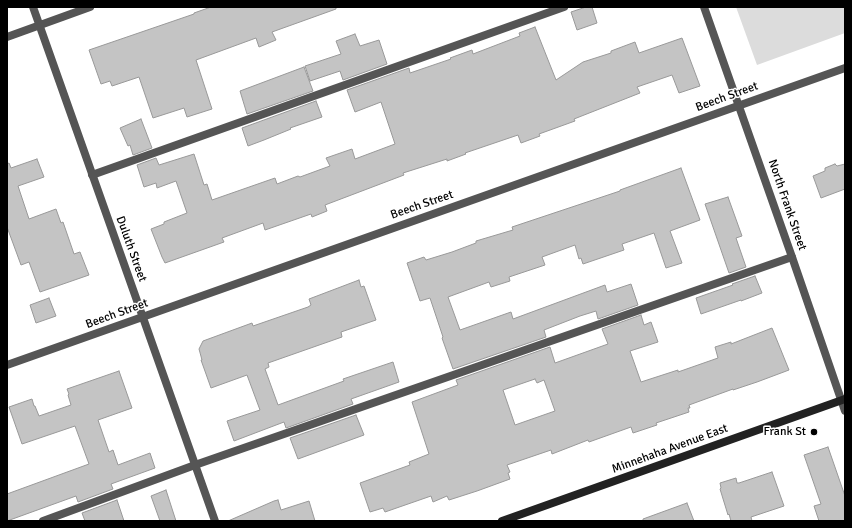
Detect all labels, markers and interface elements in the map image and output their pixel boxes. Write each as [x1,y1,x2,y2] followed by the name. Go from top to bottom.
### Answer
[694,79,760,115] street label: Beech Street
[765,158,809,252] street label: North Frank Street
[389,188,455,222] street label: Beech Street
[112,214,150,284] street label: Duluth Street
[84,296,150,332] street label: Beech Street
[610,421,730,477] street label: Minnehaha Avenue East
[764,425,806,439] place label: Frank St
[809,427,819,437] marker: Frank St

